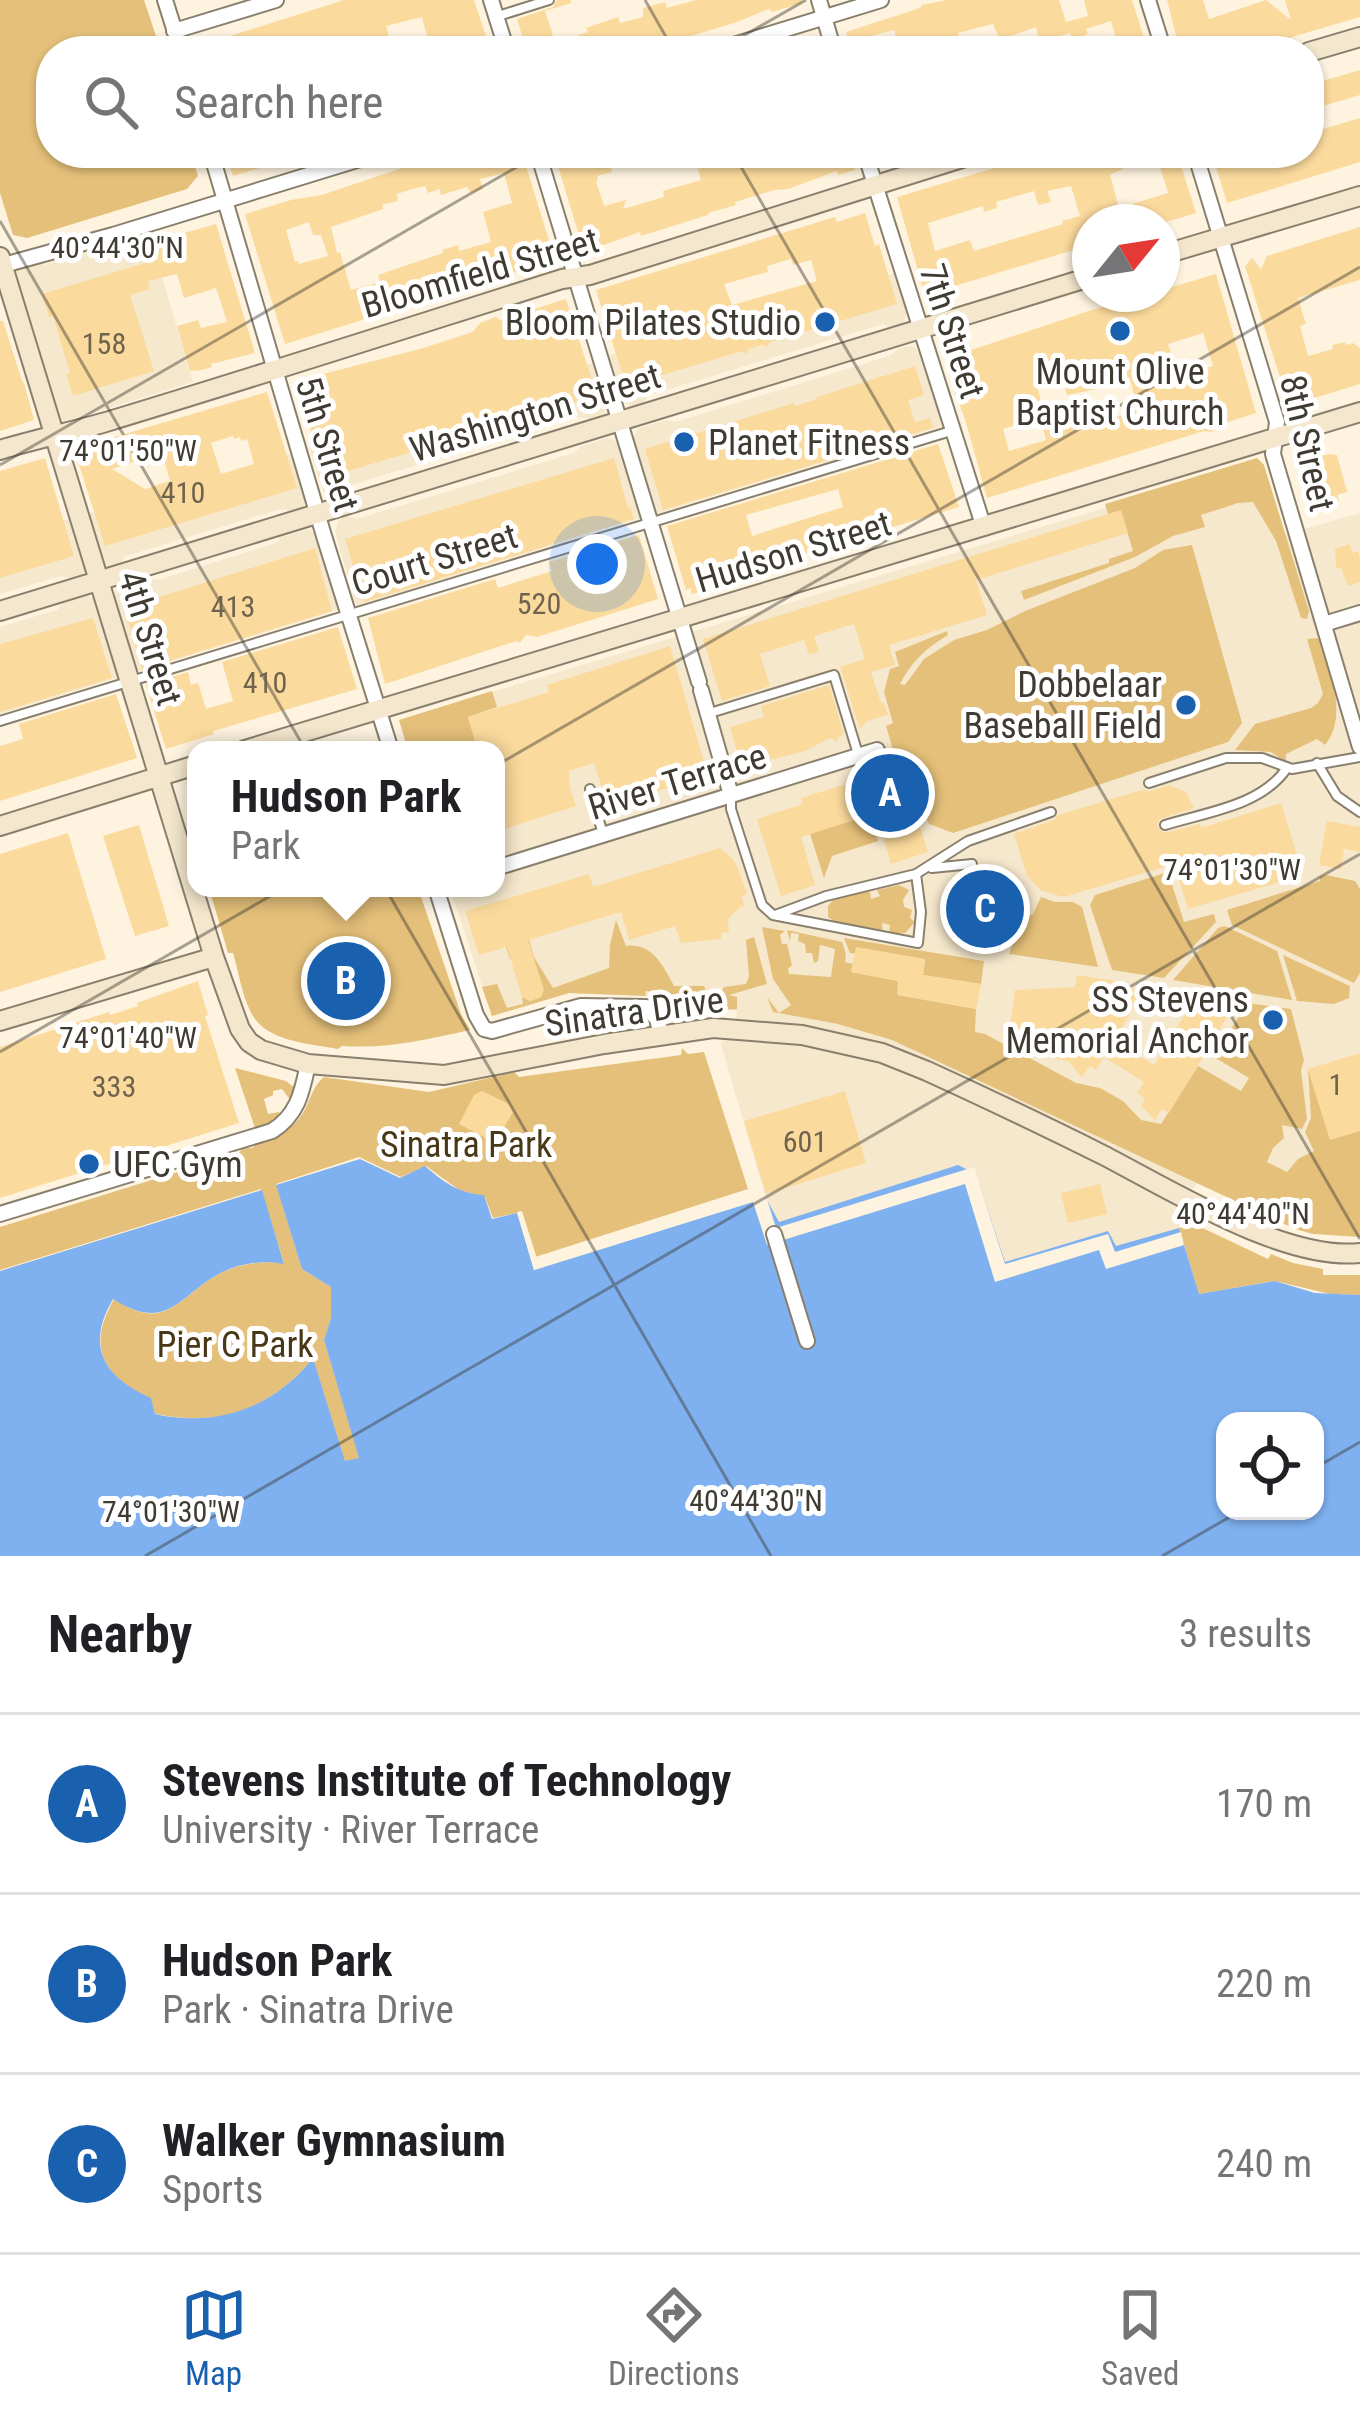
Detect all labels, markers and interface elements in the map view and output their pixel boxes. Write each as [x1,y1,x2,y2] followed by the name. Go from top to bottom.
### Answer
[36,36,1324,168] search box
[78,69,144,135] icon: search
[174,76,383,129] text: Search here
[1072,204,1180,312] north arrow
[357,219,604,327] street label: Bloomfield Street
[50,230,184,265] text: 40°44'30"N
[911,259,993,404] street label: 7th Street
[505,302,801,344] place label: Bloom Pilates Studio
[812,309,838,335] marker: Bloom Pilates Studio
[1107,318,1133,344] marker: Mount Olive Baptist Church
[82,326,126,361] house number: 158
[1016,351,1224,434] place label: Mount Olive Baptist Church
[405,355,666,471] street label: Washington Street
[1271,371,1343,515] street label: 8th Street
[287,372,367,517] street label: 5th Street
[708,422,910,464] place label: Planet Fitness
[671,429,697,455] marker: Planet Fitness
[59,433,197,468] text: 74°01'50"W
[161,475,205,510] house number: 410
[690,502,896,602] street label: Hudson Street
[346,515,522,605] street label: Court Street
[567,534,627,594] your location
[110,566,190,711] street label: 4th Street
[517,586,561,621] house number: 520
[211,589,255,624] house number: 413
[963,664,1162,747] place label: Dobbelaar Baseball Field
[243,665,287,700] house number: 410
[1173,692,1199,718] marker: Dobbelaar Baseball Field
[583,735,771,829] street label: River Terrace
[187,741,505,897] popup
[851,748,929,838] pin: A
[231,770,461,823] text: Hudson Park
[231,823,300,869] text: Park
[1163,852,1301,887] text: 74°01'30"W
[946,864,1024,954] pin: C
[307,936,385,1026] pin: B
[542,979,726,1045] street label: Sinatra Drive
[1006,979,1249,1062] place label: SS Stevens Memorial Anchor
[1260,1007,1286,1033] marker: SS Stevens Memorial Anchor
[59,1020,197,1055] text: 74°01'40"W
[1329,1067,1343,1102] house number: 1
[92,1069,136,1104] house number: 333
[380,1124,552,1166] park label: Sinatra Park
[783,1124,827,1159] house number: 601
[113,1144,243,1186] place label: UFC Gym
[76,1151,102,1177] marker: UFC Gym
[1176,1196,1310,1231] text: 40°44'40"N
[156,1324,314,1366] park label: Pier C Park
[1216,1412,1324,1520] map controls
[1216,1412,1324,1520] button: locate
[689,1483,823,1518] text: 40°44'30"N
[102,1494,240,1529] text: 74°01'30"W
[48,1605,192,1664] text: Nearby
[1179,1611,1312,1657] text: 3 results
[162,1754,731,1807] text: Stevens Institute of Technology
[75,1781,99,1827] text: A
[1216,1781,1312,1827] text: 170 m
[162,1807,539,1853] text: University · River Terrace
[162,1934,392,1987] text: Hudson Park
[76,1961,98,2007] text: B
[1216,1961,1312,2007] text: 220 m
[162,1987,454,2033] text: Park · Sinatra Drive
[162,2114,506,2167] text: Walker Gymnasium
[76,2141,98,2187] text: C
[1216,2141,1312,2187] text: 240 m
[162,2167,263,2213] text: Sports
[181,2282,247,2393] tab: Map
[608,2282,740,2393] tab: Directions
[1101,2282,1179,2393] tab: Saved

